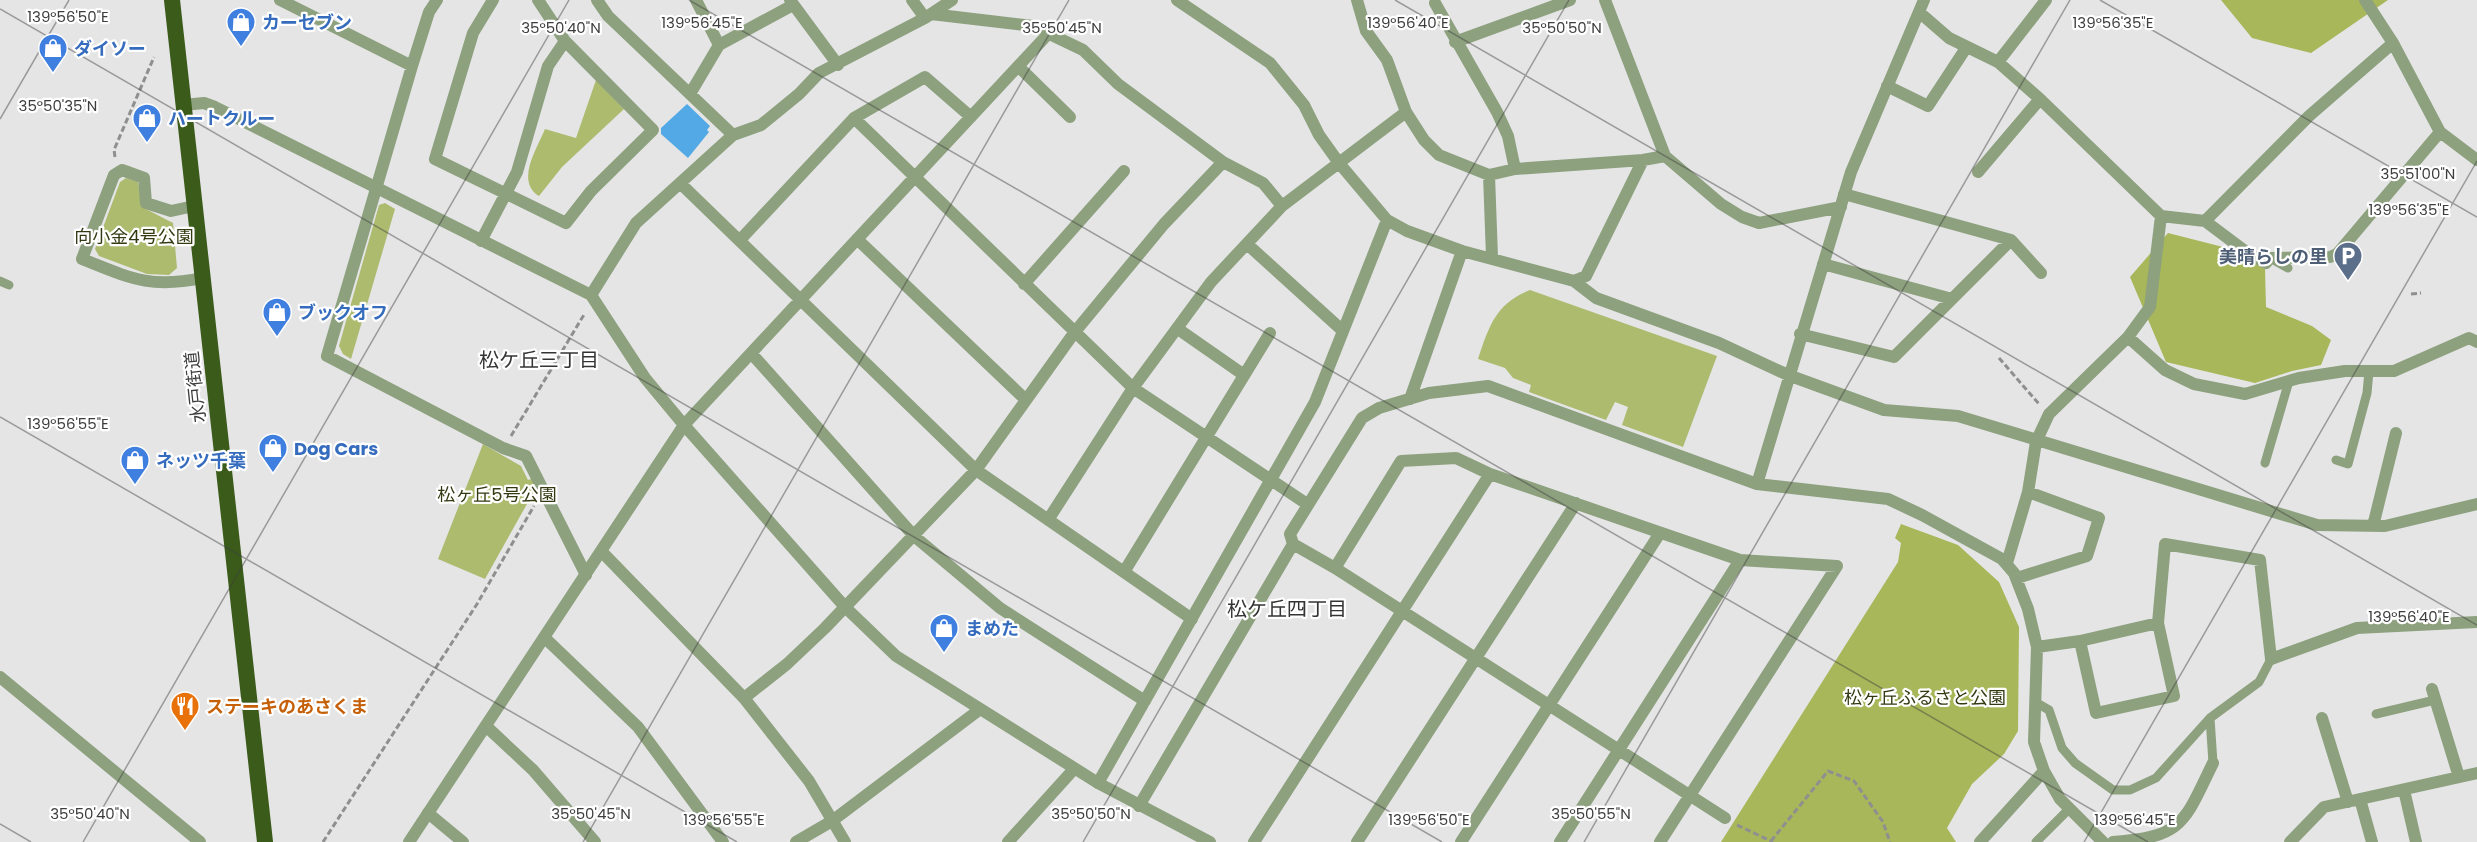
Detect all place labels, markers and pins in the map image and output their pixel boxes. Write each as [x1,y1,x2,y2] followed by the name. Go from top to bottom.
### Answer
[225,6,257,48] shop icon: カーセブン
[262,10,352,35] place label: カーセブン
[37,32,69,74] shop icon: ダイソー
[74,36,146,61] place label: ダイソー
[131,102,163,144] shop icon: ハートクルー
[168,106,275,131] place label: ハートクルー
[2332,240,2364,282] parking icon: 美晴らしの里
[2219,244,2327,269] place label: 美晴らしの里
[261,296,293,338] shop icon: ブックオフ
[298,300,388,325] place label: ブックオフ
[257,432,289,474] shop icon: Dog Cars
[294,436,378,461] place label: Dog Cars
[119,444,151,486] shop icon: ネッツ千葉
[156,448,246,473] place label: ネッツ千葉
[928,612,960,654] shop icon: まめた
[965,616,1019,641] place label: まめた
[169,690,201,732] restaurant icon: ステーキのあさくま
[206,694,368,719] place label: ステーキのあさくま

